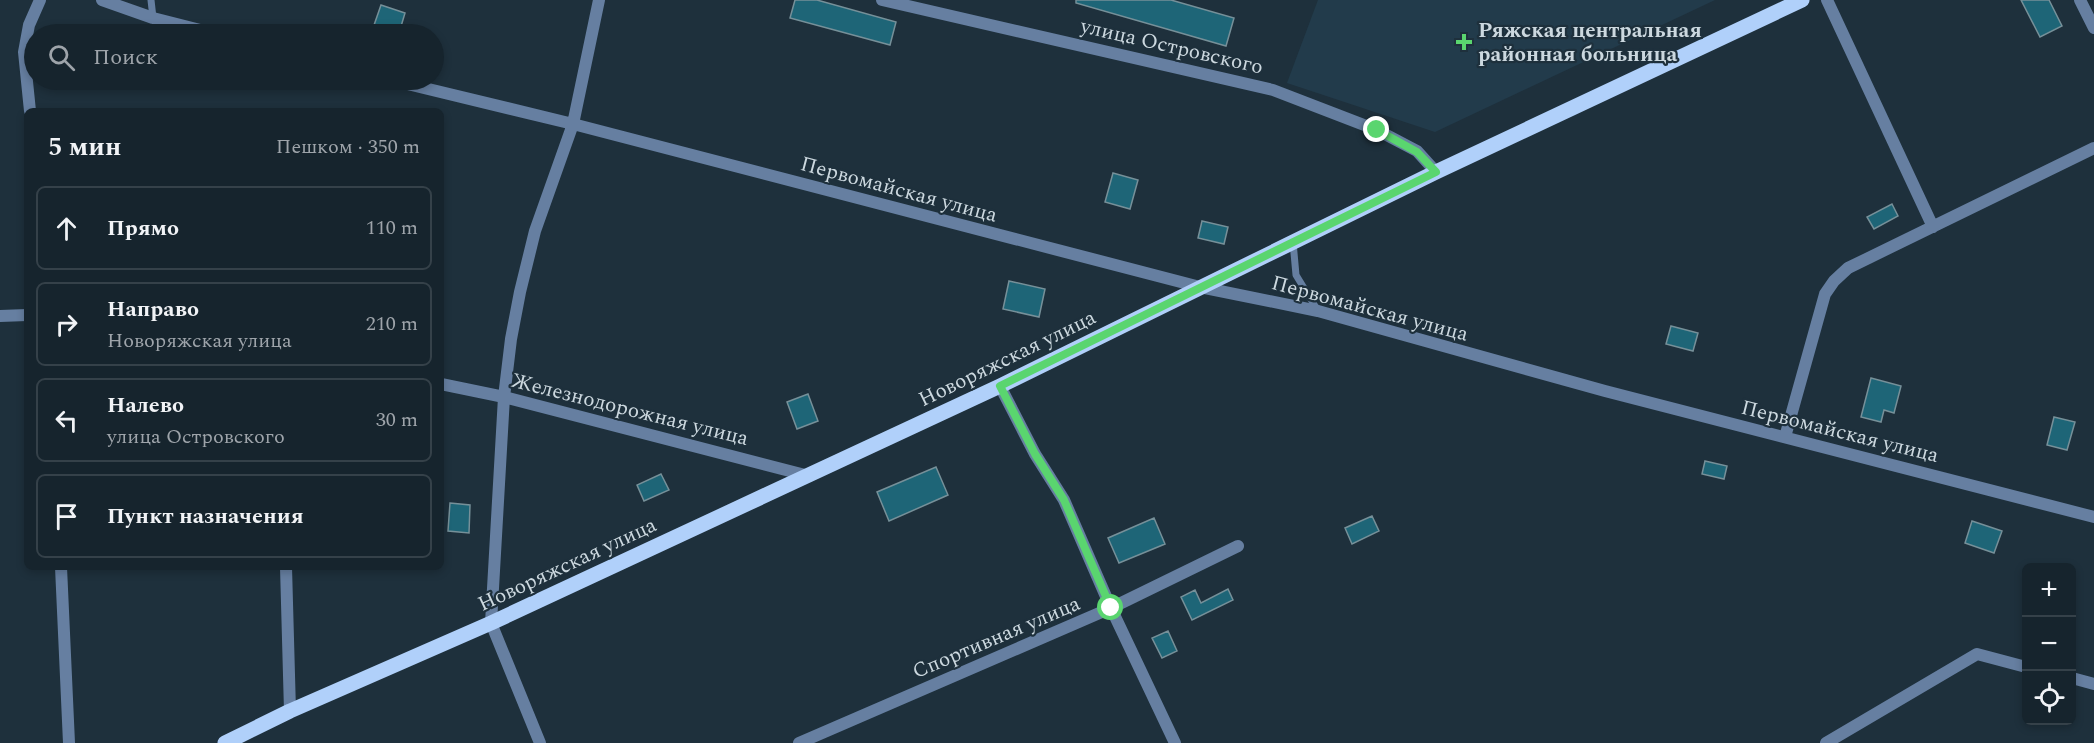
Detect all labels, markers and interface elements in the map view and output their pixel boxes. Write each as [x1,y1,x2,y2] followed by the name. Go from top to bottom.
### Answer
[1076,10,1266,84] street label: улица Островского
[1478,15,1702,71] place label: Ряжская центральная районная больница
[24,24,444,90] search box
[1455,33,1473,51] marker: Ряжская центральная районная больница
[45,41,78,74] icon: search
[93,41,158,74] text: Поиск
[1363,116,1389,142] route end
[48,127,121,167] text: 5 мин
[276,132,420,162] text: Пешком · 350 m
[797,148,1002,232] street label: Первомайская улица
[50,212,83,245] icon: ahead
[107,212,179,245] text: Прямо
[366,213,418,243] text: 110 m
[1268,267,1473,351] street label: Первомайская улица
[107,293,199,326] text: Направо
[913,302,1102,416] street label: Новоряжская улица
[50,308,83,341] icon: right
[366,309,418,339] text: 210 m
[107,326,292,356] text: Новоряжская улица
[508,365,752,455] street label: Железнодорожная улица
[107,389,184,422] text: Налево
[1737,392,1943,472] street label: Первомайская улица
[50,404,83,437] icon: left
[376,405,418,435] text: 30 m
[107,422,285,452] text: улица Островского
[50,500,83,533] icon: arrive
[107,500,304,533] text: Пункт назначения
[473,509,663,620] street label: Новоряжская улица
[2022,563,2076,725] map controls
[2022,563,2076,617] button: +
[907,588,1086,688] street label: Спортивная улица
[1097,594,1123,620] route start
[2022,617,2076,671] button: −
[2022,671,2076,725] button: locate

